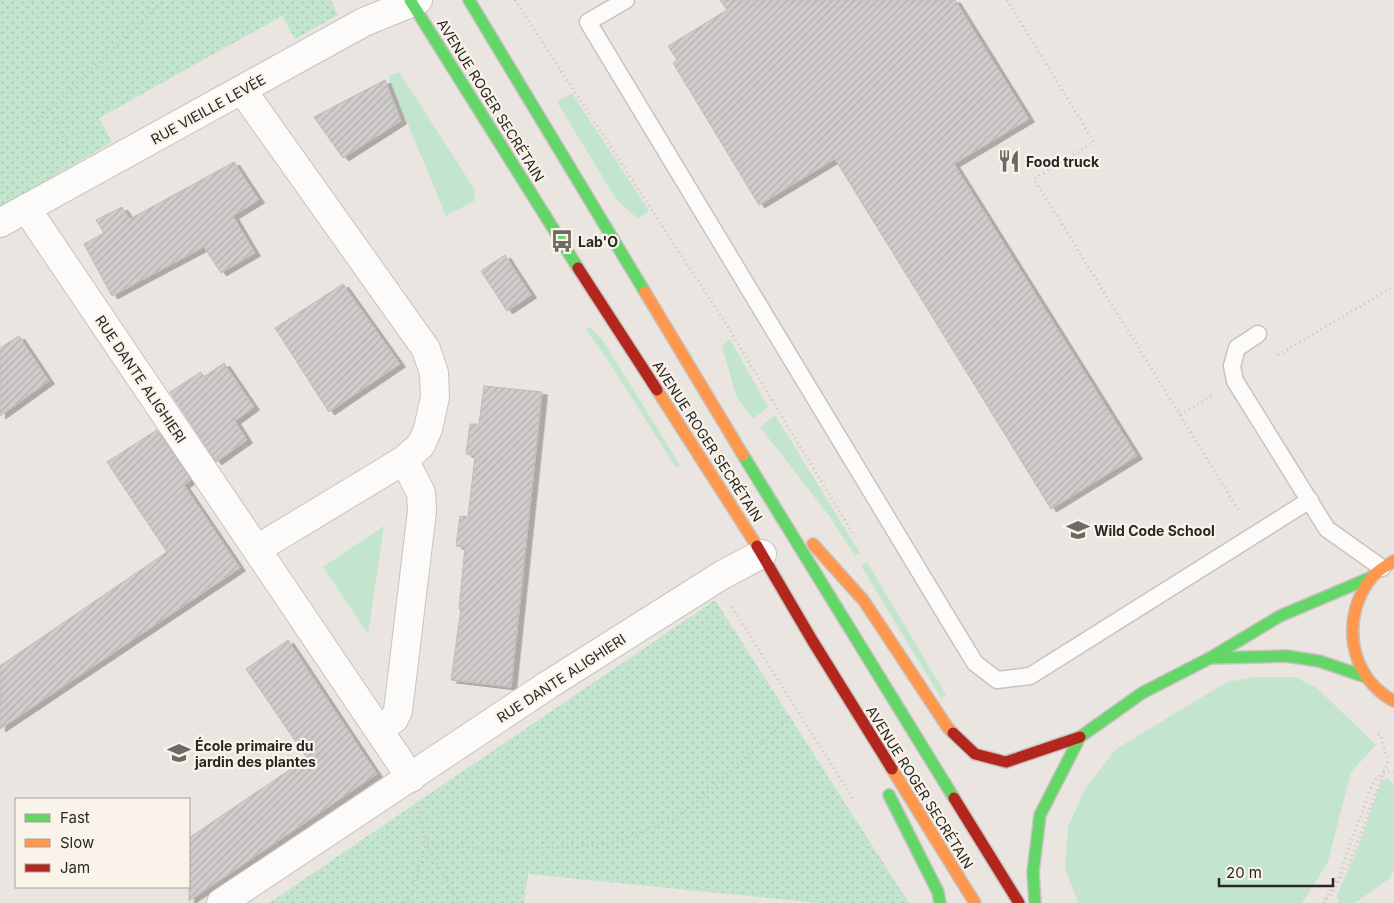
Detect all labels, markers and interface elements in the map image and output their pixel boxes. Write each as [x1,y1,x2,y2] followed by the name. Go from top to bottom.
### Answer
[434,16,548,184] street label: AVENUE ROGER SECRÉTAIN
[148,70,268,148] street label: RUE VIEILLE LEVÉE
[996,148,1022,174] restaurant icon: Food truck
[1026,153,1100,170] place label: Food truck
[549,228,575,254] bus stop icon: Lab'O
[578,233,618,250] place label: Lab'O
[92,312,190,446] street label: RUE DANTE ALIGHIERI
[650,357,766,525] street label: AVENUE ROGER SECRÉTAIN
[1065,517,1091,543] school or university icon: Wild Code School
[1094,522,1215,539] place label: Wild Code School
[493,630,629,726] street label: RUE DANTE ALIGHIERI
[863,703,977,871] street label: AVENUE ROGER SECRÉTAIN
[194,736,316,770] place label: École primaire du jardin des plantes
[166,740,192,766] school or university icon: École primaire du jardin des plantes
[15,798,190,888] legend
[60,808,90,827] text: Fast
[60,833,94,852] text: Slow
[1219,856,1333,888] scale bar
[60,858,90,877] text: Jam
[1226,863,1262,882] text: 20 m

